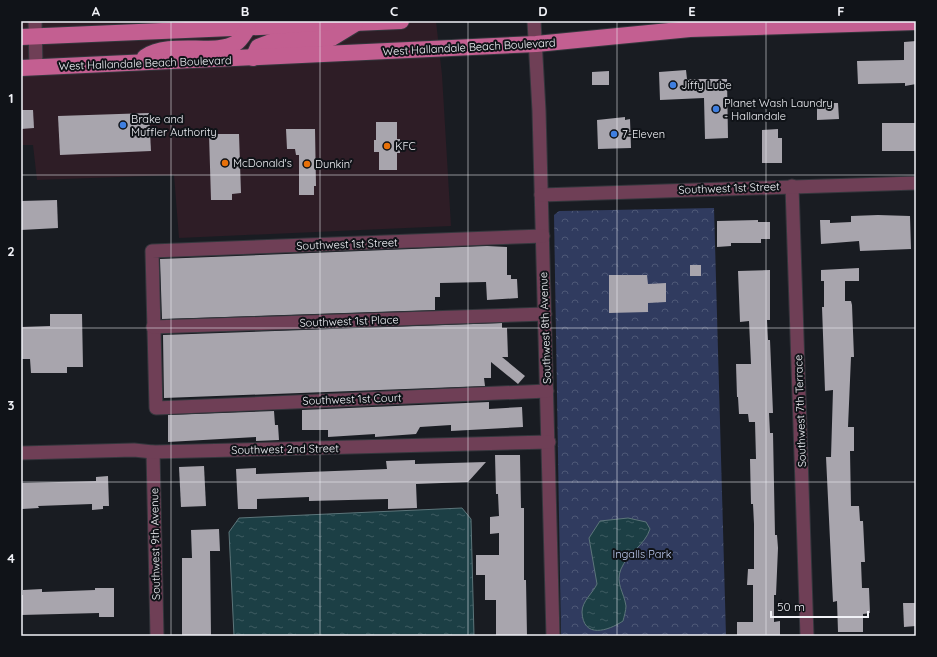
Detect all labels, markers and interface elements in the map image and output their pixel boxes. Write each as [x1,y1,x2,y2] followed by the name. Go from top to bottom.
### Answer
[92,3,101,19] text: A
[241,3,249,19] text: B
[390,3,398,19] text: C
[538,3,548,19] text: D
[688,3,696,19] text: E
[837,3,845,19] text: F
[382,35,556,59] street label: West Hallandale Beach Boulevard
[58,53,232,73] street label: West Hallandale Beach Boulevard
[681,78,732,92] place label: Jiffy Lube
[668,80,678,90] marker: Jiffy Lube
[8,90,14,106] text: 1
[724,96,833,123] place label: Planet Wash Laundry - Hallandale
[711,104,721,114] marker: Planet Wash Laundry - Hallandale
[131,112,217,139] place label: Brake and Muffler Authority
[118,120,128,130] marker: Brake and Muffler Authority
[622,127,665,141] place label: 7-Eleven
[609,129,619,139] marker: 7-Eleven
[395,139,416,153] place label: KFC
[382,141,392,151] marker: KFC
[233,156,292,170] place label: McDonald's
[315,157,352,171] place label: Dunkin'
[220,158,230,168] marker: McDonald's
[302,159,312,169] marker: Dunkin'
[678,179,780,197] street label: Southwest 1st Street
[296,235,398,253] street label: Southwest 1st Street
[7,243,15,259] text: 2
[536,272,554,384] street label: Southwest 8th Avenue
[299,312,399,330] street label: Southwest 1st Place
[791,355,809,467] street label: Southwest 7th Terrace
[302,390,402,408] street label: Southwest 1st Court
[8,397,15,413] text: 3
[231,441,339,457] street label: Southwest 2nd Street
[147,488,163,600] street label: Southwest 9th Avenue
[612,547,672,561] park label: Ingalls Park
[7,550,15,566] text: 4
[771,593,868,619] scale bar
[777,599,805,614] text: 50 m

